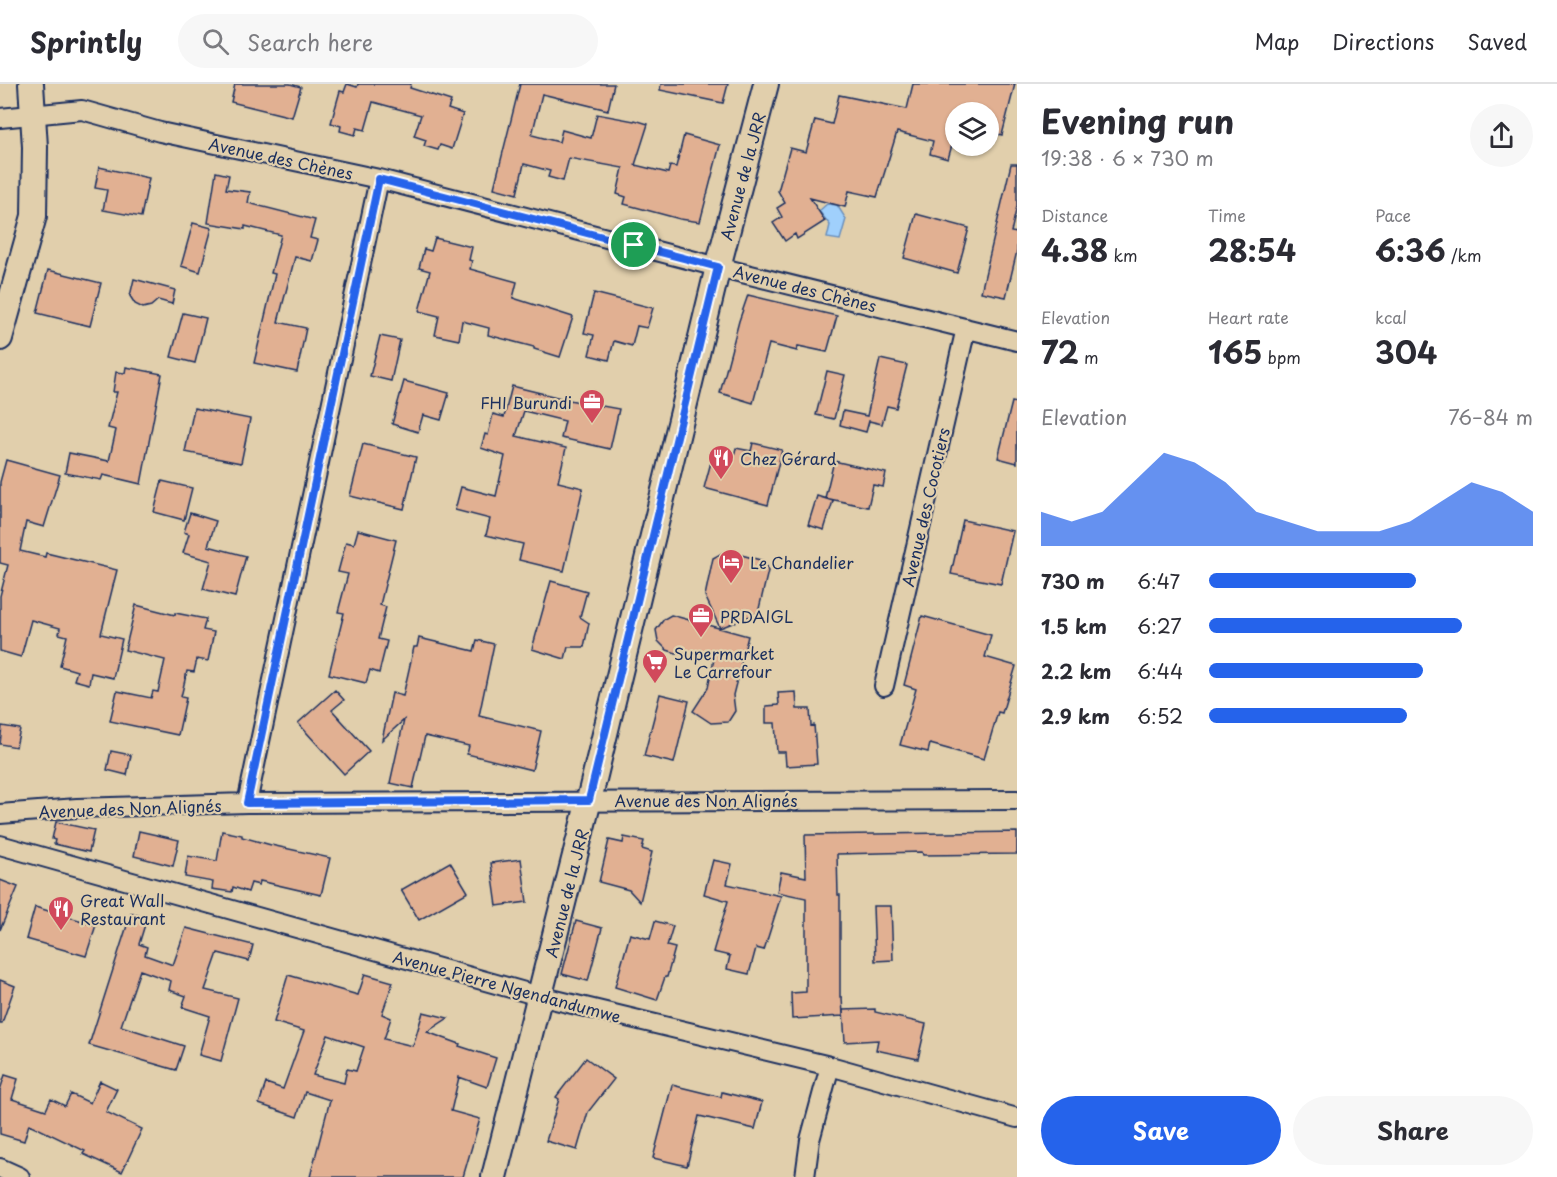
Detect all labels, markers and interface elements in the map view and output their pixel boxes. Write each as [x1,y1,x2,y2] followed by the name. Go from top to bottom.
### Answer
[178,14,598,68] search box
[30,20,142,63] text: Sprintly
[199,25,232,58] icon: search
[247,25,373,58] text: Search here
[1254,25,1299,57] text: Map
[1332,25,1434,57] text: Directions
[1467,25,1527,57] text: Saved
[1041,95,1234,145] text: Evening run
[945,102,999,156] map controls
[945,102,999,156] button: layers
[1470,104,1533,167] button: share
[713,109,771,243] street label: Avenue de la JRR
[207,131,355,185] street label: Avenue des Chènes
[1041,143,1214,173] text: 19:38 · 6 × 730 m
[1041,203,1108,227] text: Distance
[1208,203,1246,227] text: Time
[1375,203,1411,227] text: Pace
[608,219,659,270] pin
[1041,227,1108,272] text: 4.38
[1208,227,1296,272] text: 28:54
[1375,227,1446,272] text: 6:36
[617,228,650,261] icon: arrive
[1108,243,1138,267] text: km
[1446,243,1482,267] text: /km
[731,259,879,317] street label: Avenue des Chènes
[1041,305,1110,329] text: Elevation
[1208,305,1289,329] text: Heart rate
[1375,305,1407,329] text: kcal
[1041,329,1079,374] text: 72
[1208,329,1262,374] text: 165
[1375,329,1437,374] text: 304
[1079,345,1099,369] text: m
[1262,345,1301,369] text: bpm
[577,387,607,425] office icon: FHI Burundi
[480,390,572,414] place label: FHI Burundi
[1041,402,1127,432] text: Elevation
[1448,402,1533,432] text: 76–84 m
[895,425,955,589] street label: Avenue des Cocotiers
[706,443,736,481] restaurant icon: Chez Gérard
[740,446,837,470] place label: Chez Gérard
[716,547,746,585] hotel icon: Le Chandelier
[750,550,854,574] place label: Le Chandelier
[1041,566,1105,596] text: 730 m
[1137,566,1180,596] text: 6:47
[686,601,716,639] office icon: PRDAIGL
[720,604,793,628] place label: PRDAIGL
[1041,611,1107,641] text: 1.5 km
[1137,611,1182,641] text: 6:27
[674,641,775,683] place label: Supermarket Le Carrefour
[640,647,670,685] supermarket icon: Supermarket Le Carrefour
[1041,656,1111,686] text: 2.2 km
[1137,656,1183,686] text: 6:44
[1041,701,1110,731] text: 2.9 km
[1137,701,1183,731] text: 6:52
[615,788,798,812] street label: Avenue des Non Alignés
[38,793,222,823] street label: Avenue des Non Alignés
[538,826,594,960] street label: Avenue de la JRR
[80,888,166,930] place label: Great Wall Restaurant
[46,894,76,932] restaurant icon: Great Wall Restaurant
[390,944,624,1028] street label: Avenue Pierre Ngendandumwe
[1041,1096,1281,1165] button: Save
[1293,1096,1533,1165] button: Share

